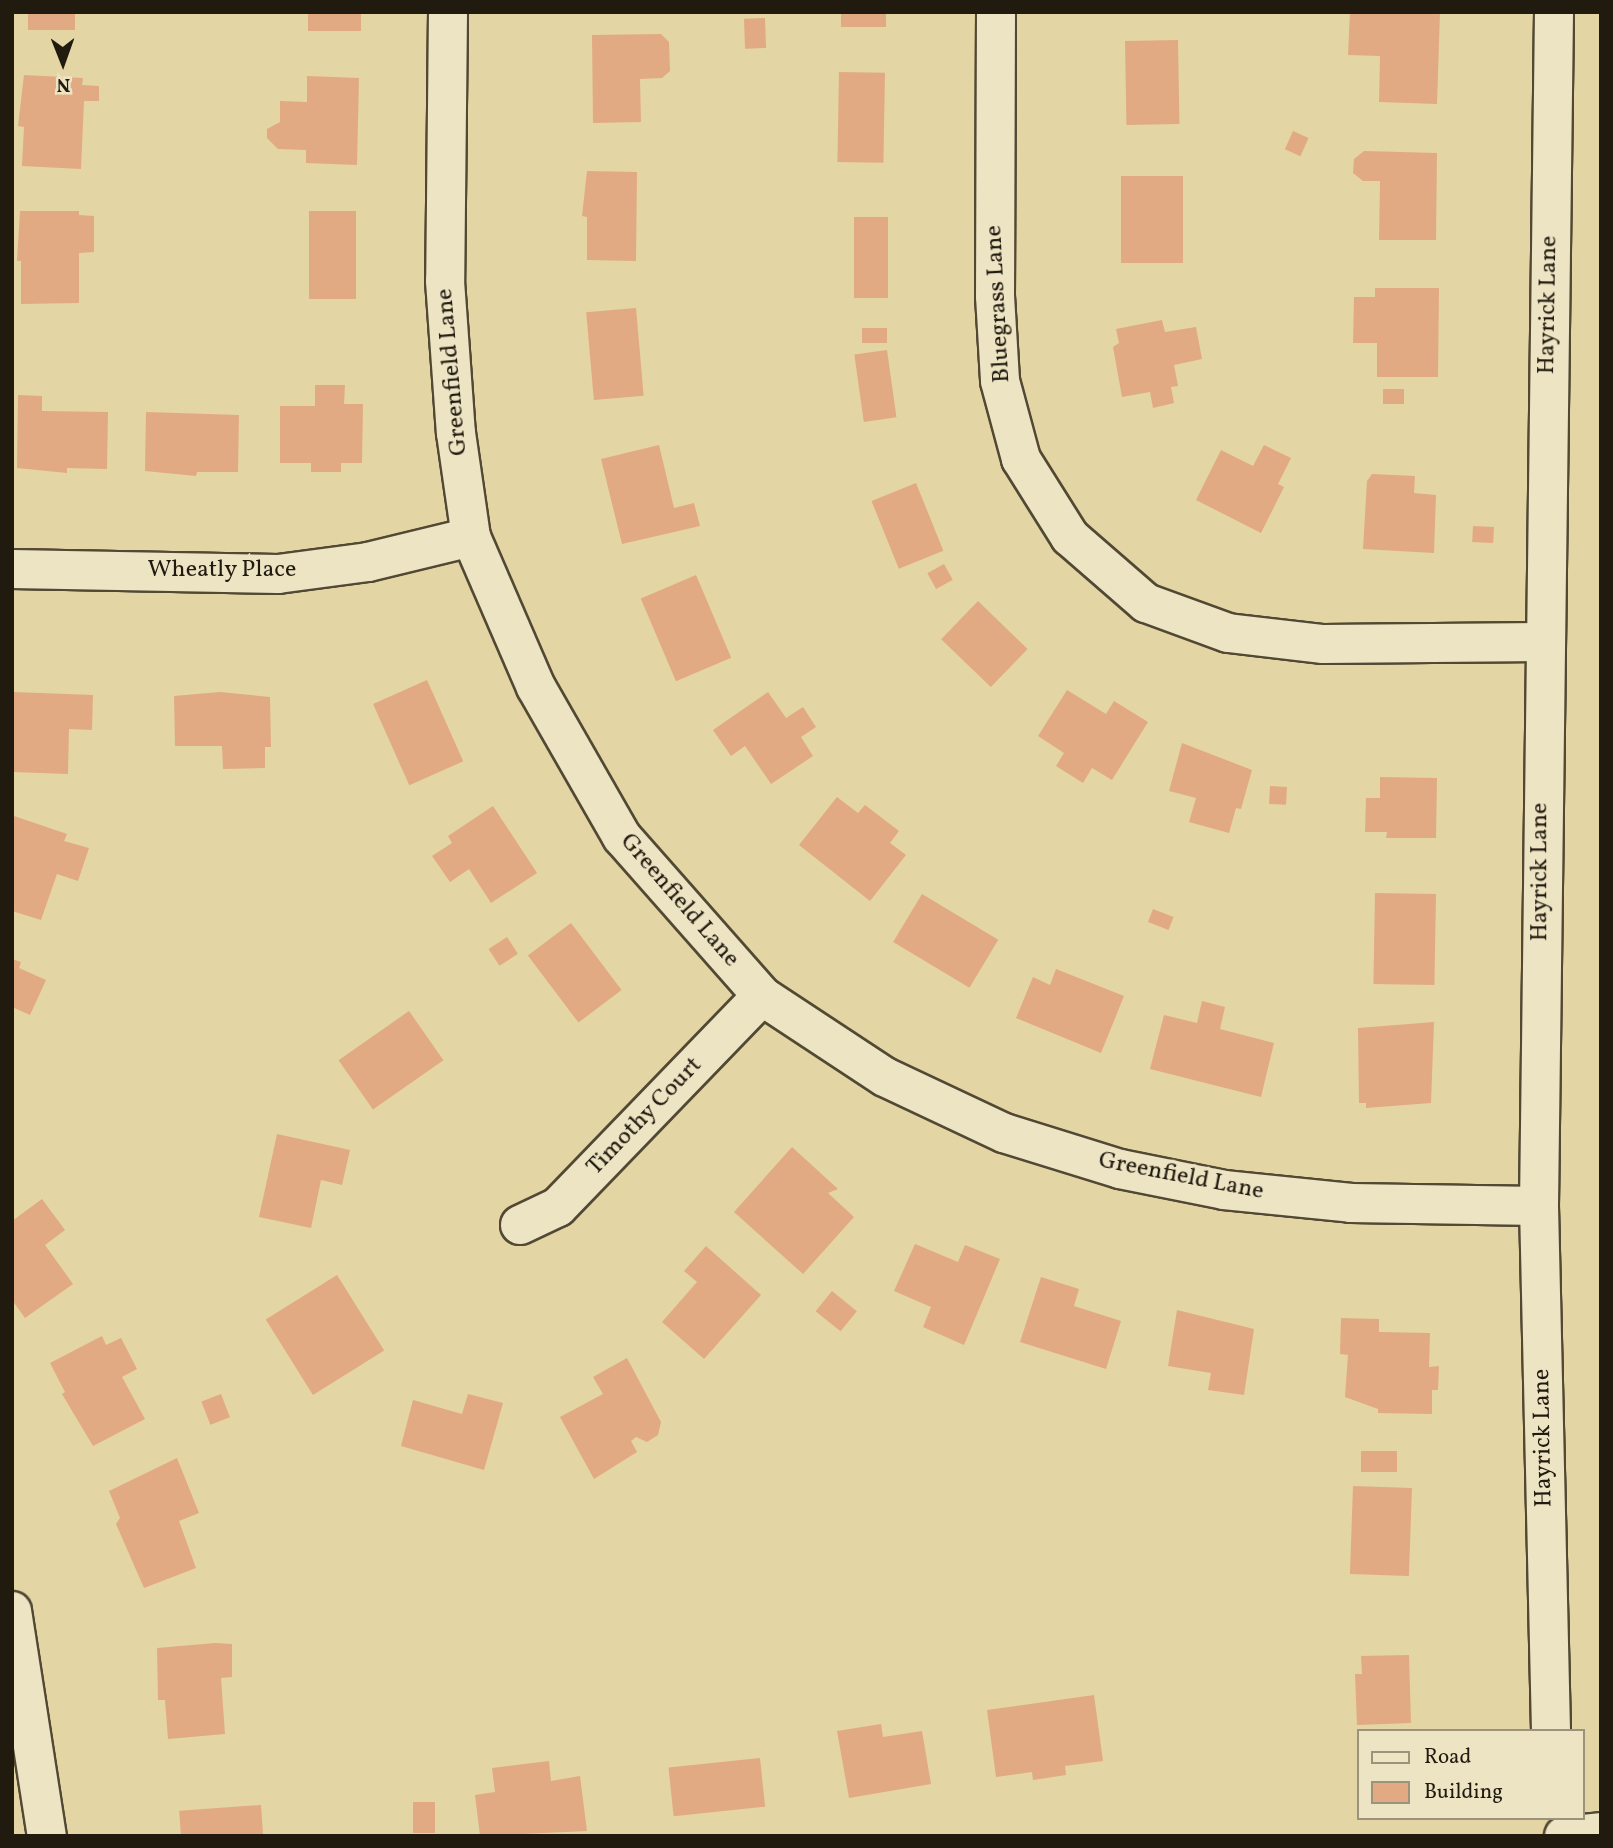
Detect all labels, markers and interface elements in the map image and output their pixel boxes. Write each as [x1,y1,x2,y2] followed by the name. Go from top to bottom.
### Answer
[28,28,98,98] north arrow
[56,71,70,97] text: N
[980,224,1018,384] street label: Bluegrass Lane
[1533,235,1565,375] street label: Hayrick Lane
[431,287,475,457] street label: Greenfield Lane
[147,557,297,585] street label: Wheatly Place
[1527,803,1555,941] street label: Hayrick Lane
[613,828,745,974] street label: Greenfield Lane
[581,1052,709,1182] street label: Timothy Court
[1096,1147,1266,1207] street label: Greenfield Lane
[1528,1368,1560,1508] street label: Hayrick Lane
[1358,1729,1585,1820] legend
[1424,1743,1471,1772] text: Road
[1424,1778,1503,1807] text: Building

